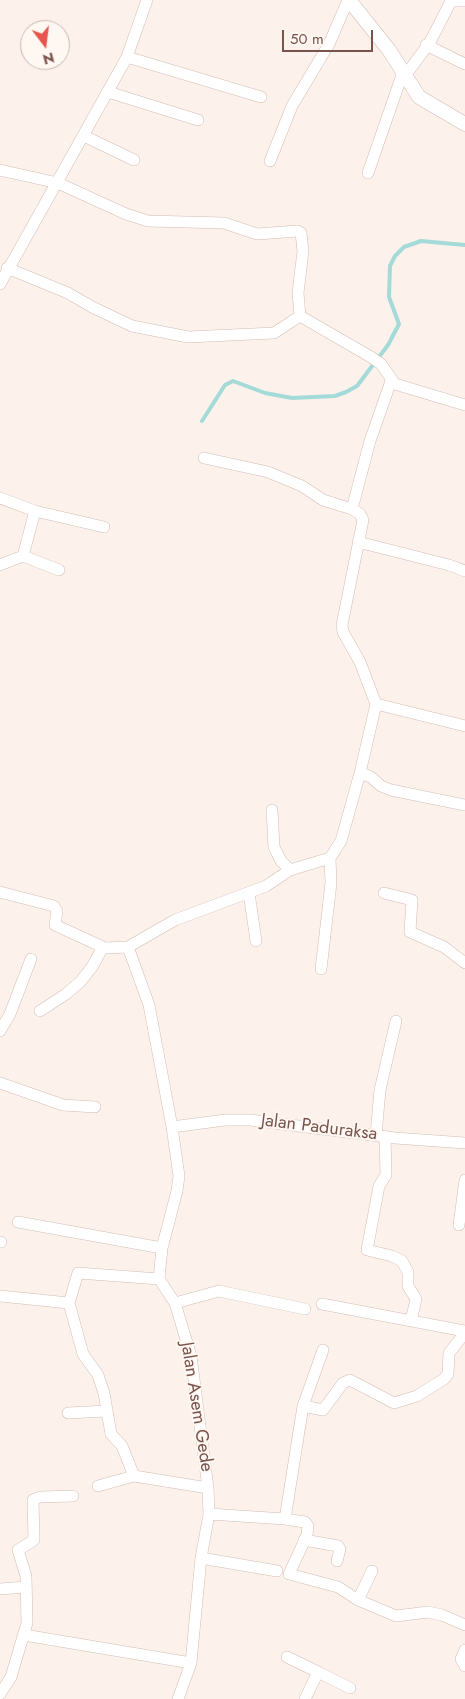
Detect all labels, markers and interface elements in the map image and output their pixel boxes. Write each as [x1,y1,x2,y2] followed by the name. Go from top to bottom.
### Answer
[20,20,70,70] north arrow
[285,20,376,52] scale bar
[290,28,324,50] text: 50 m
[41,47,57,70] text: N
[260,1110,378,1146] street label: Jalan Paduraksa
[175,1341,217,1473] street label: Jalan Asem Gede

